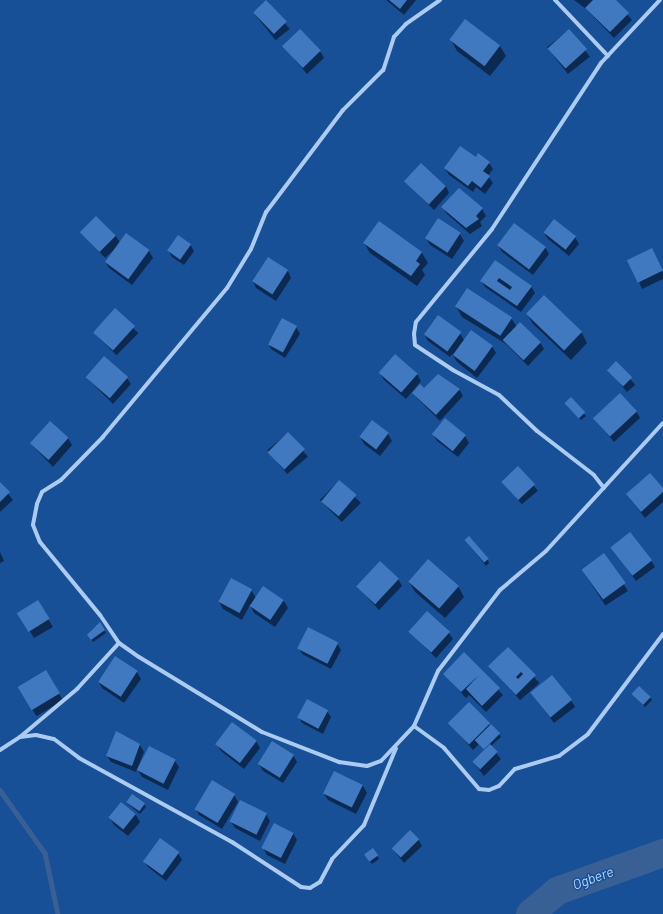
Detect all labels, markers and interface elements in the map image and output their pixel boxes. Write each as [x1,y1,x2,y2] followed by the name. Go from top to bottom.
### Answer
[570,863,616,893] water label: Ogbere

